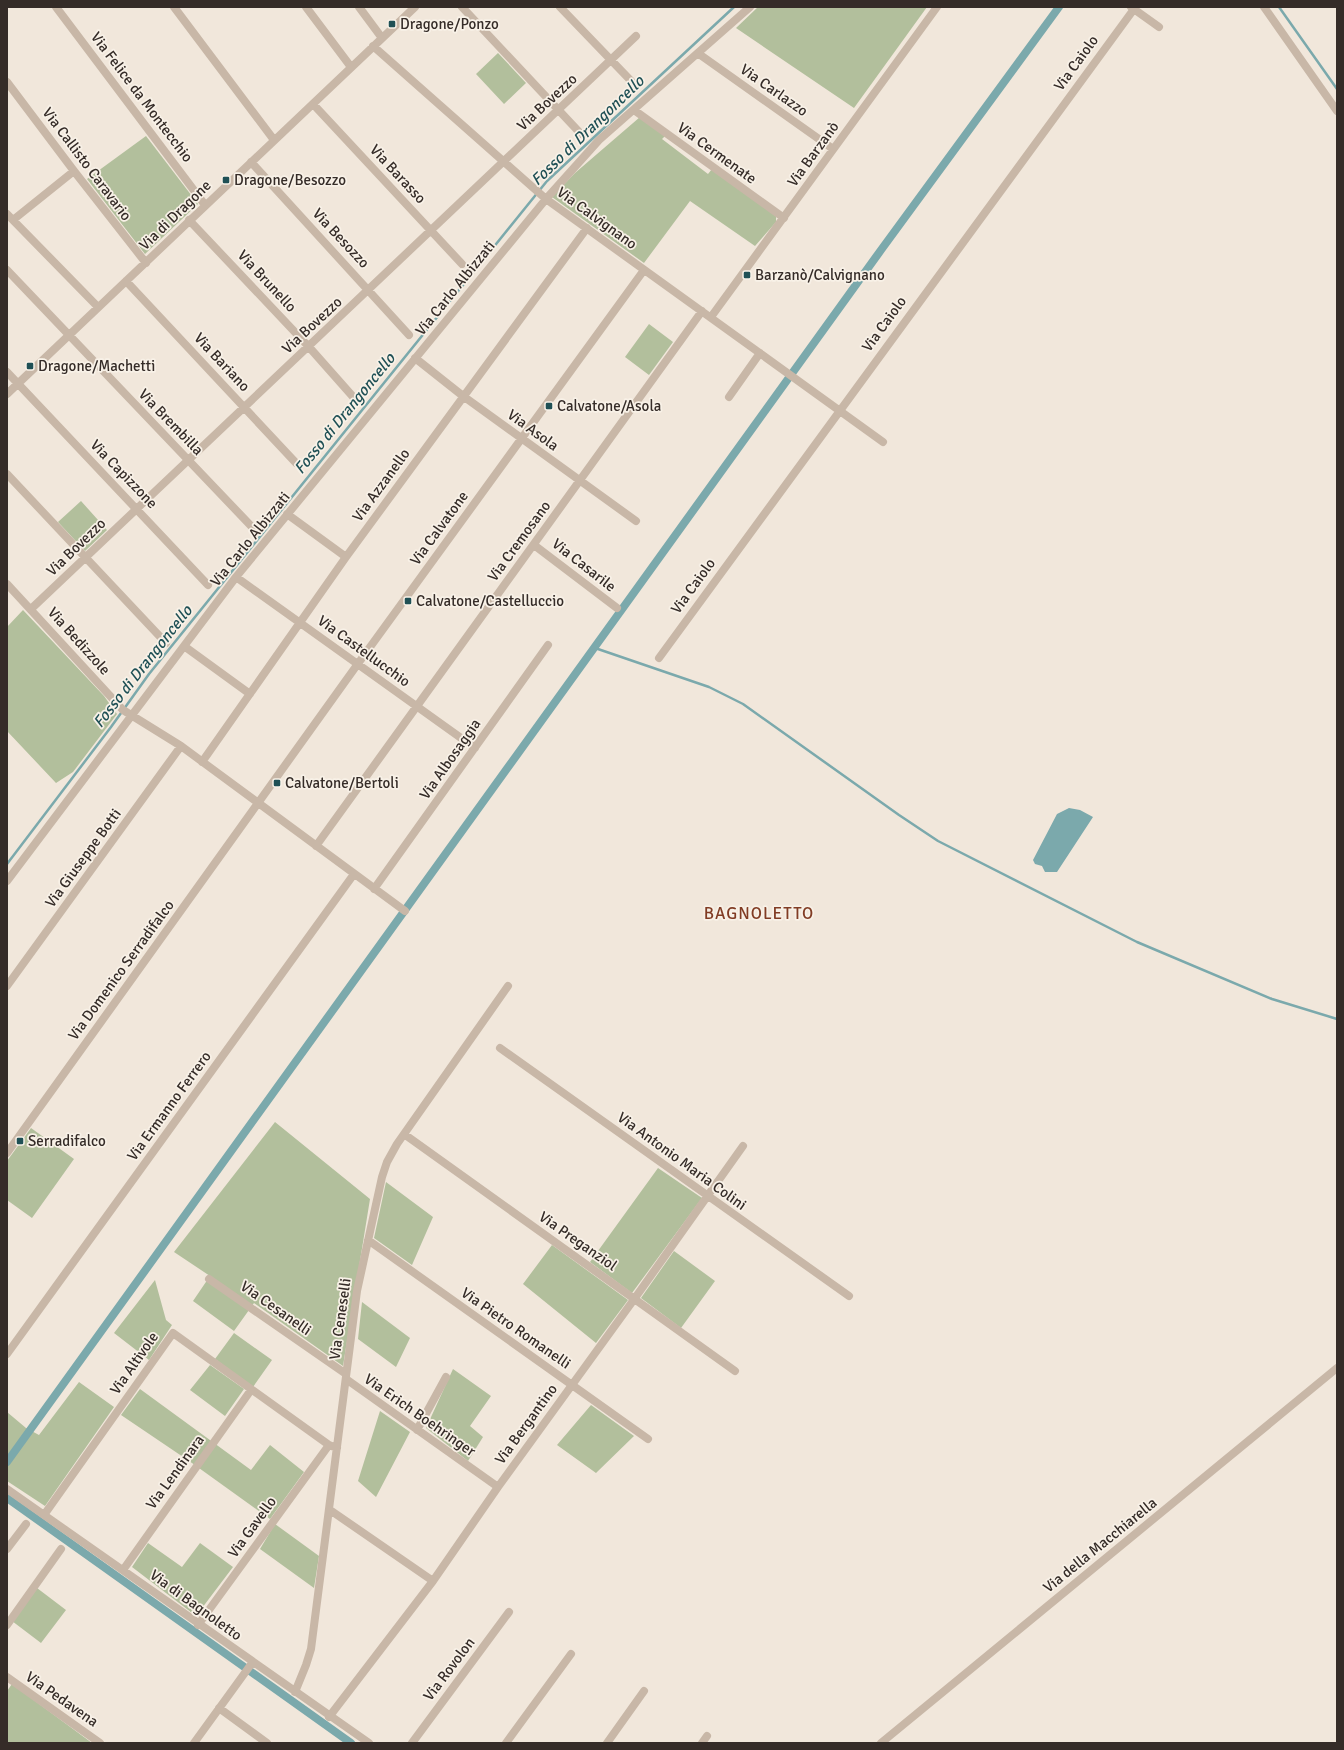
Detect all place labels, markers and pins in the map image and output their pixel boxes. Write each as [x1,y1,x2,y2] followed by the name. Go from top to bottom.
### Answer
[400,15,499,33] place label: Dragone/Ponzo
[387,19,397,29] marker: Dragone/Ponzo
[234,171,346,189] place label: Dragone/Besozzo
[221,175,231,185] marker: Dragone/Besozzo
[755,266,885,284] place label: Barzanò/Calvignano
[742,270,752,280] marker: Barzanò/Calvignano
[38,357,155,375] place label: Dragone/Machetti
[25,361,35,371] marker: Dragone/Machetti
[557,397,661,415] place label: Calvatone/Asola
[544,401,554,411] marker: Calvatone/Asola
[416,592,564,610] place label: Calvatone/Castelluccio
[403,596,413,606] marker: Calvatone/Castelluccio
[285,774,399,792] place label: Calvatone/Bertoli
[272,778,282,788] marker: Calvatone/Bertoli
[28,1132,106,1150] place label: Serradifalco
[15,1136,25,1146] marker: Serradifalco

